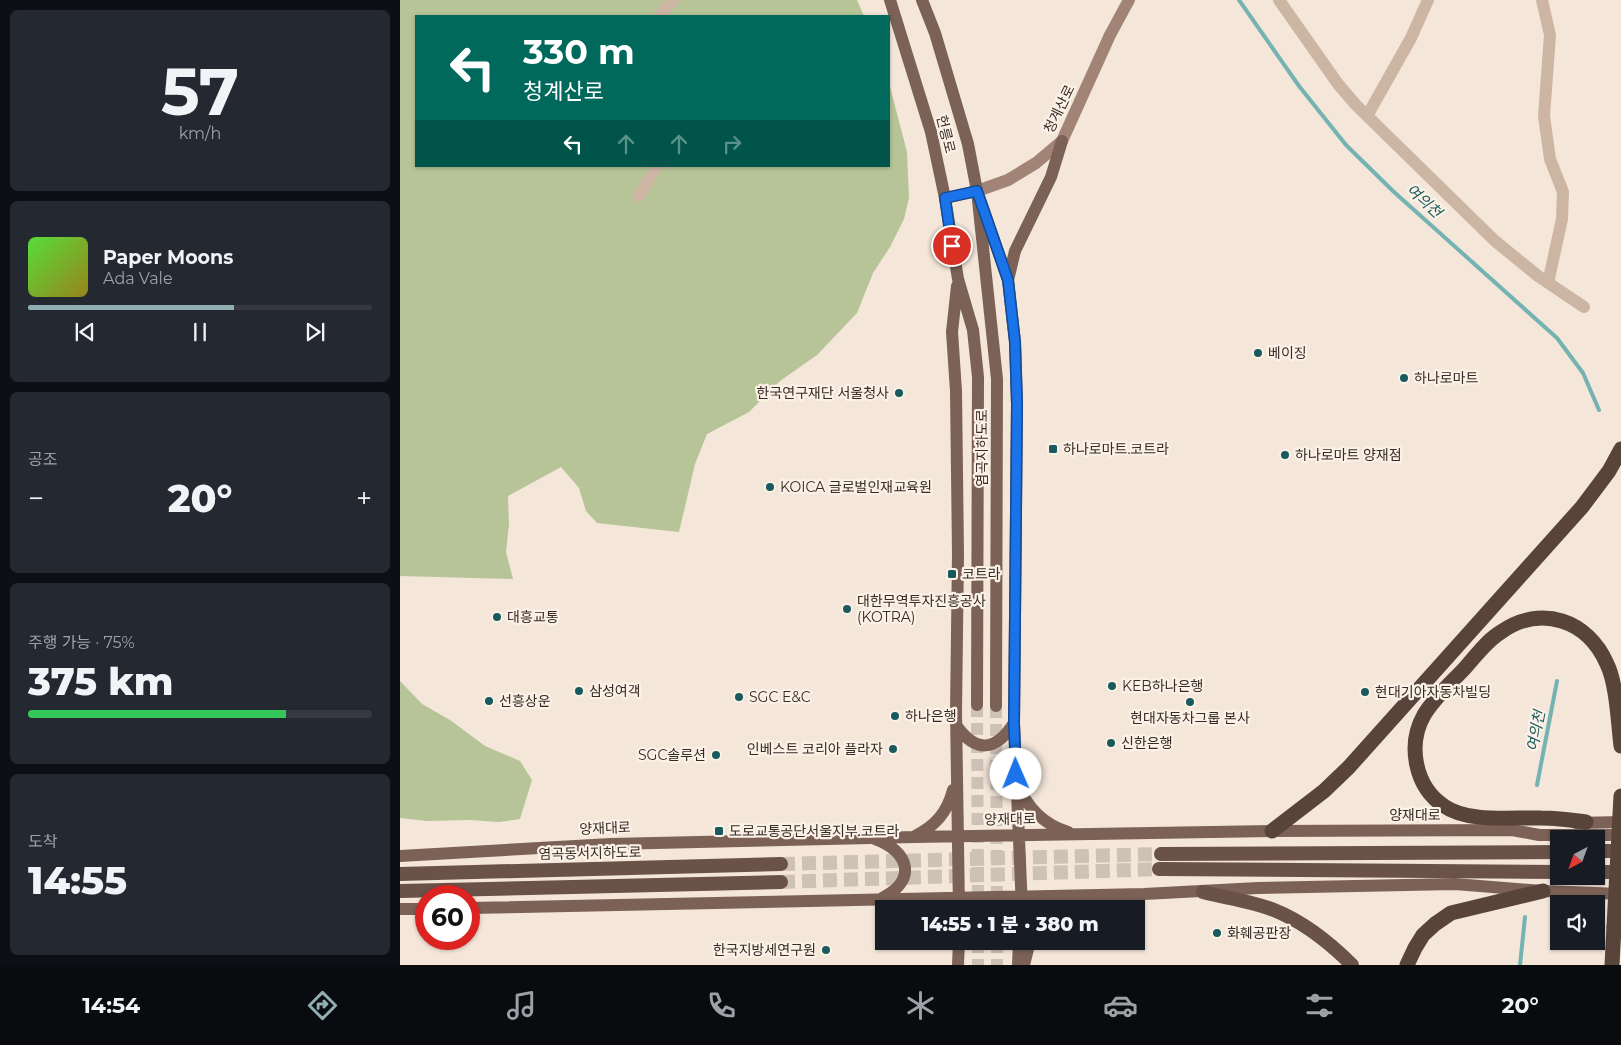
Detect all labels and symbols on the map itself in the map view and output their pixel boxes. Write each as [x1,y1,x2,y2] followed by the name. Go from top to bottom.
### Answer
[1040,82,1078,136] street label: 청계산로
[933,113,959,155] street label: 헌릉로
[1403,180,1448,223] water label: 여의천
[931,225,973,267] pin
[1268,344,1307,362] place label: 베이징
[1252,347,1264,359] marker: 베이징
[1414,369,1479,387] place label: 하나로마트
[1398,372,1410,384] marker: 하나로마트
[757,384,889,402] place label: 한국연구재단 서울청사
[893,387,905,399] marker: 한국연구재단 서울청사
[973,409,991,487] street label: 염곡지하도로
[1063,440,1169,458] place label: 하나로마트.코트라
[1047,443,1059,455] marker: 하나로마트.코트라
[1295,446,1402,464] place label: 하나로마트 양재점
[1279,449,1291,461] marker: 하나로마트 양재점
[780,478,932,496] place label: KOICA 글로벌인재교육원
[764,481,776,493] marker: KOICA 글로벌인재교육원
[962,565,1001,583] place label: 코트라
[946,568,958,580] marker: 코트라
[857,592,986,626] place label: 대한무역투자진흥공사 (KOTRA)
[841,603,853,615] marker: 대한무역투자진흥공사 (KOTRA)
[507,608,559,626] place label: 대흥교통
[491,611,503,623] marker: 대흥교통
[1122,677,1203,695] place label: KEB하나은행
[1106,680,1118,692] marker: KEB하나은행
[589,682,641,700] place label: 삼성여객
[1375,683,1491,701] place label: 현대기아자동차빌딩
[573,685,585,697] marker: 삼성여객
[1359,686,1371,698] marker: 현대기아자동차빌딩
[749,688,811,706] place label: SGC E&C
[733,691,745,703] marker: SGC E&C
[499,692,551,710] place label: 선흥상운
[483,695,495,707] marker: 선흥상운
[1184,696,1196,708] marker: 현대자동차그룹 본사
[905,707,957,725] place label: 하나은행
[1522,707,1549,753] water label: 여의천
[1130,709,1250,727] place label: 현대자동차그룹 본사
[889,710,901,722] marker: 하나은행
[1121,734,1173,752] place label: 신한은행
[1105,737,1117,749] marker: 신한은행
[747,740,883,758] place label: 인베스트 코리아 플라자
[887,743,899,755] marker: 인베스트 코리아 플라자
[638,746,706,764] place label: SGC솔루션
[989,747,1041,799] position arrow
[710,749,722,761] marker: SGC솔루션
[1389,806,1441,824] street label: 양재대로
[984,810,1036,828] street label: 양재대로
[579,818,631,838] street label: 양재대로
[729,822,900,840] place label: 도로교통공단서울지부.코트라
[713,825,725,837] marker: 도로교통공단서울지부.코트라
[1550,830,1605,885] north arrow
[538,843,642,863] street label: 염곡동서지하도로
[415,885,480,950] speed limit sign: 60
[1227,924,1292,942] place label: 화훼공판장
[1211,927,1223,939] marker: 화훼공판장
[713,941,816,959] place label: 한국지방세연구원
[820,944,832,956] marker: 한국지방세연구원

